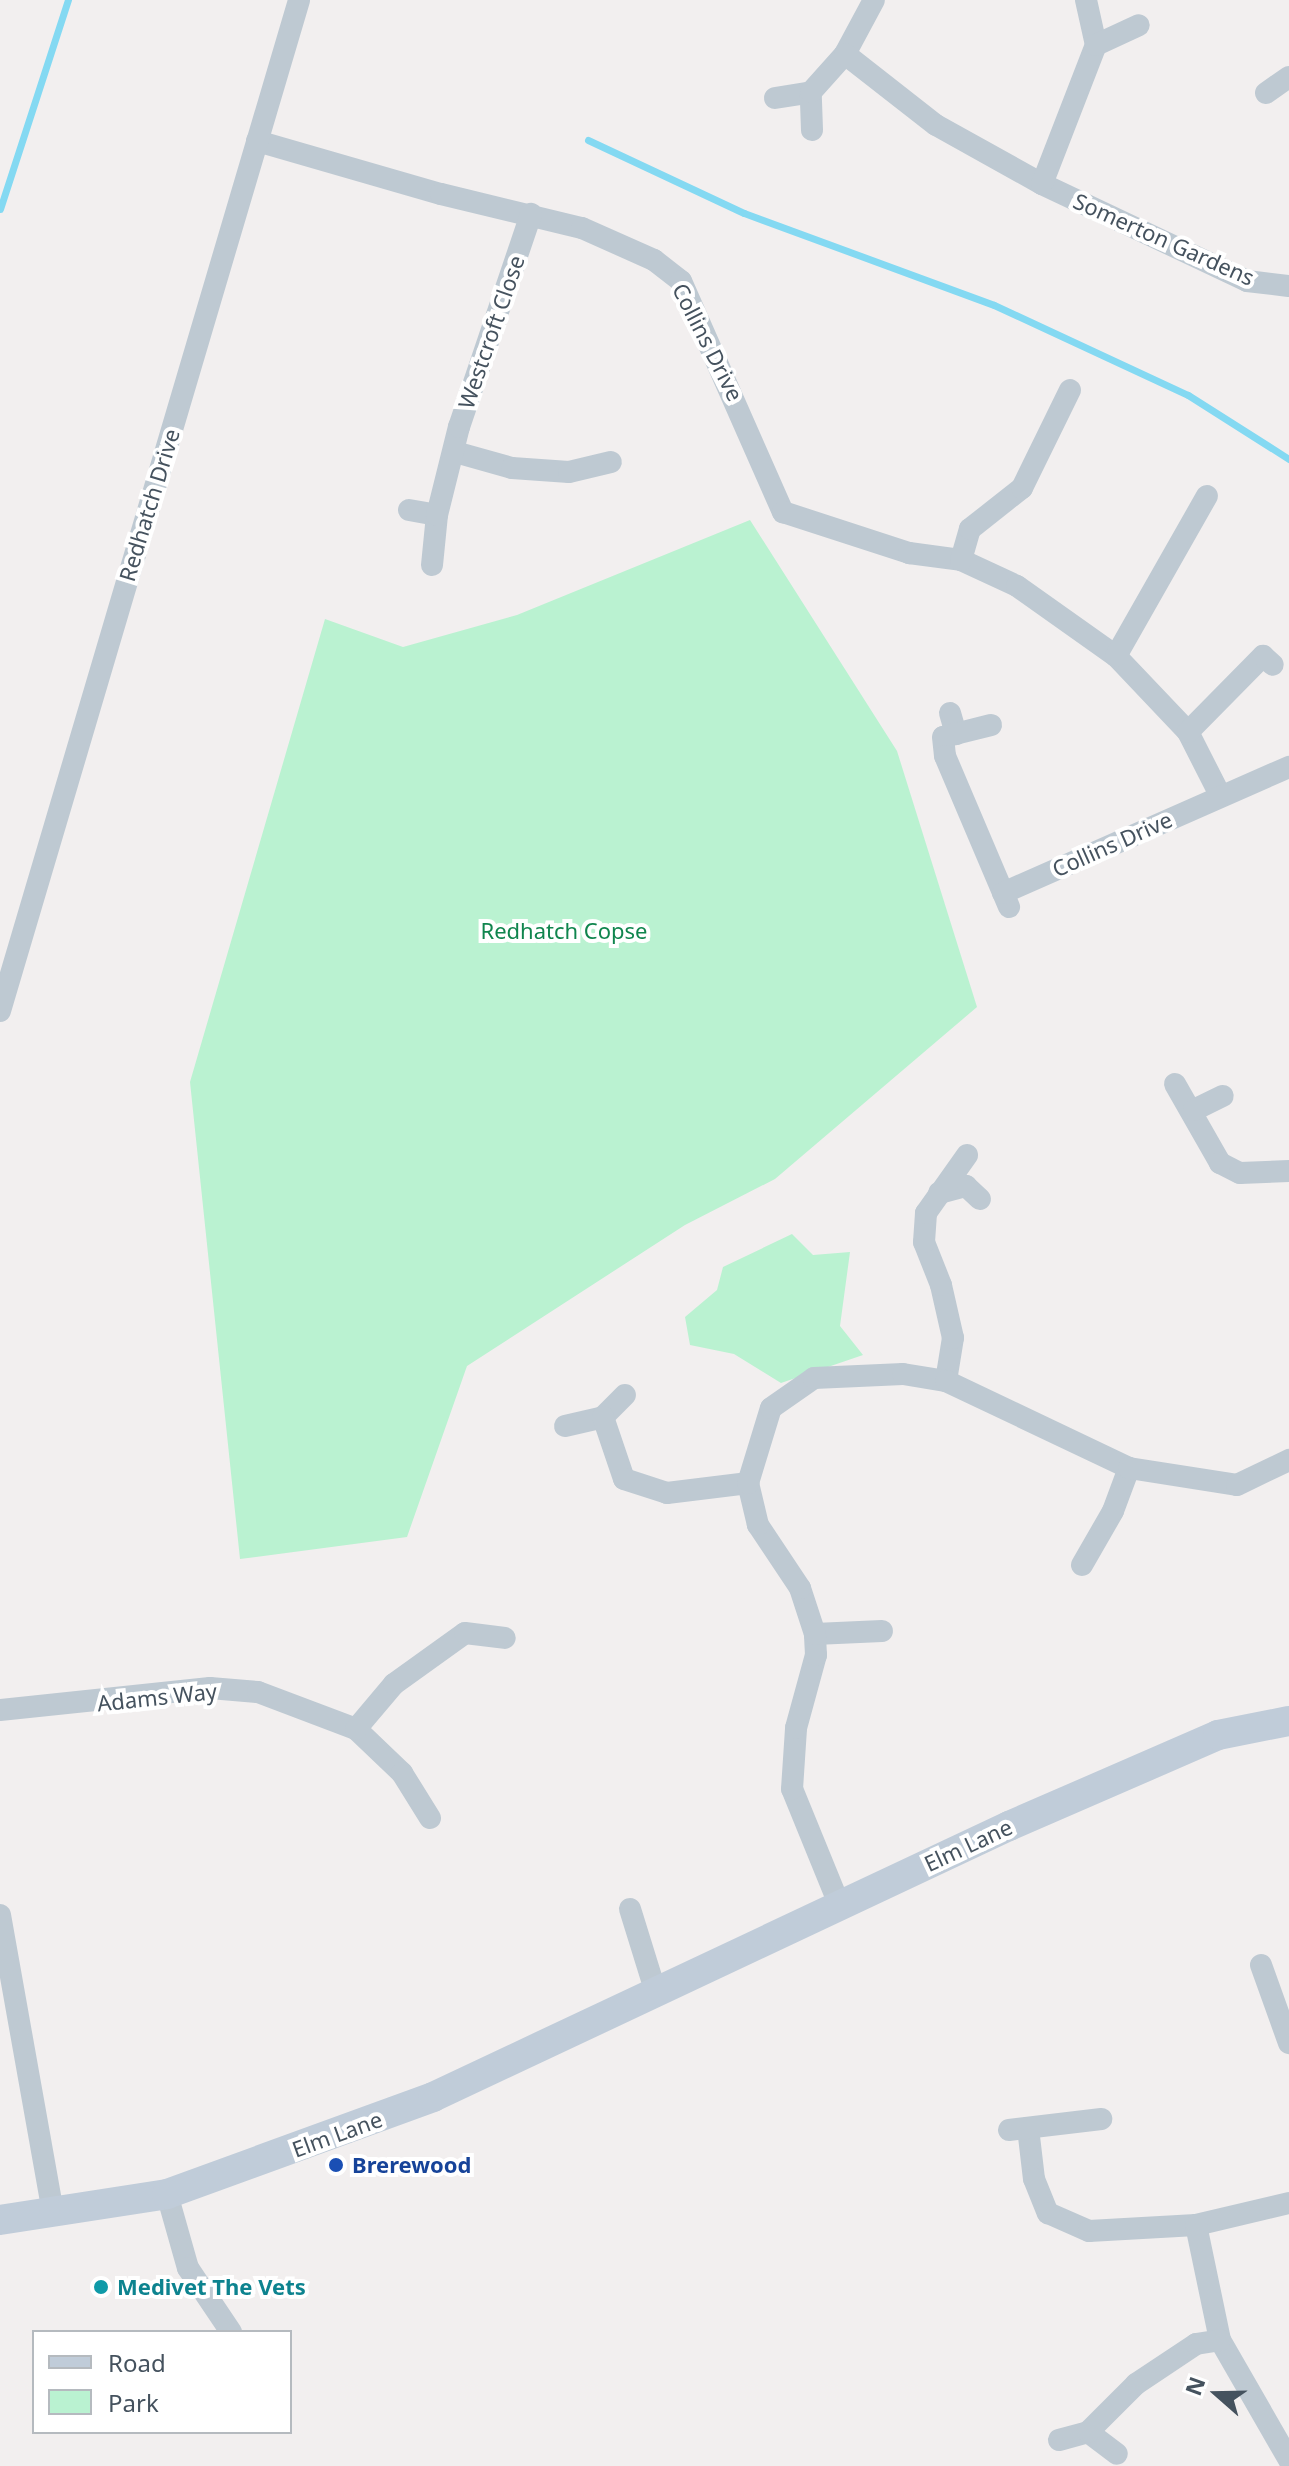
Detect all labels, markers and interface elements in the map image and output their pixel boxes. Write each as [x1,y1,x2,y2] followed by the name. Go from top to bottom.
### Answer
[1070,187,1258,291] street label: Somerton Gardens
[452,252,530,412] street label: Westcroft Close
[667,279,749,405] street label: Collins Drive
[113,426,185,584] street label: Redhatch Drive
[1048,806,1176,882] street label: Collins Drive
[480,918,648,944] park label: Redhatch Copse
[96,1678,218,1716] street label: Adams Way
[920,1813,1016,1877] street label: Elm Lane
[288,2106,386,2162] street label: Elm Lane
[352,2152,471,2178] place label: Brerewood
[327,2156,345,2174] marker: Brerewood
[117,2274,306,2300] place label: Medivet The Vets
[92,2278,110,2296] marker: Medivet The Vets
[32,2330,292,2434] legend
[108,2346,166,2379] text: Road
[1177,2354,1257,2434] north arrow
[1177,2372,1212,2399] text: N
[108,2386,159,2419] text: Park

